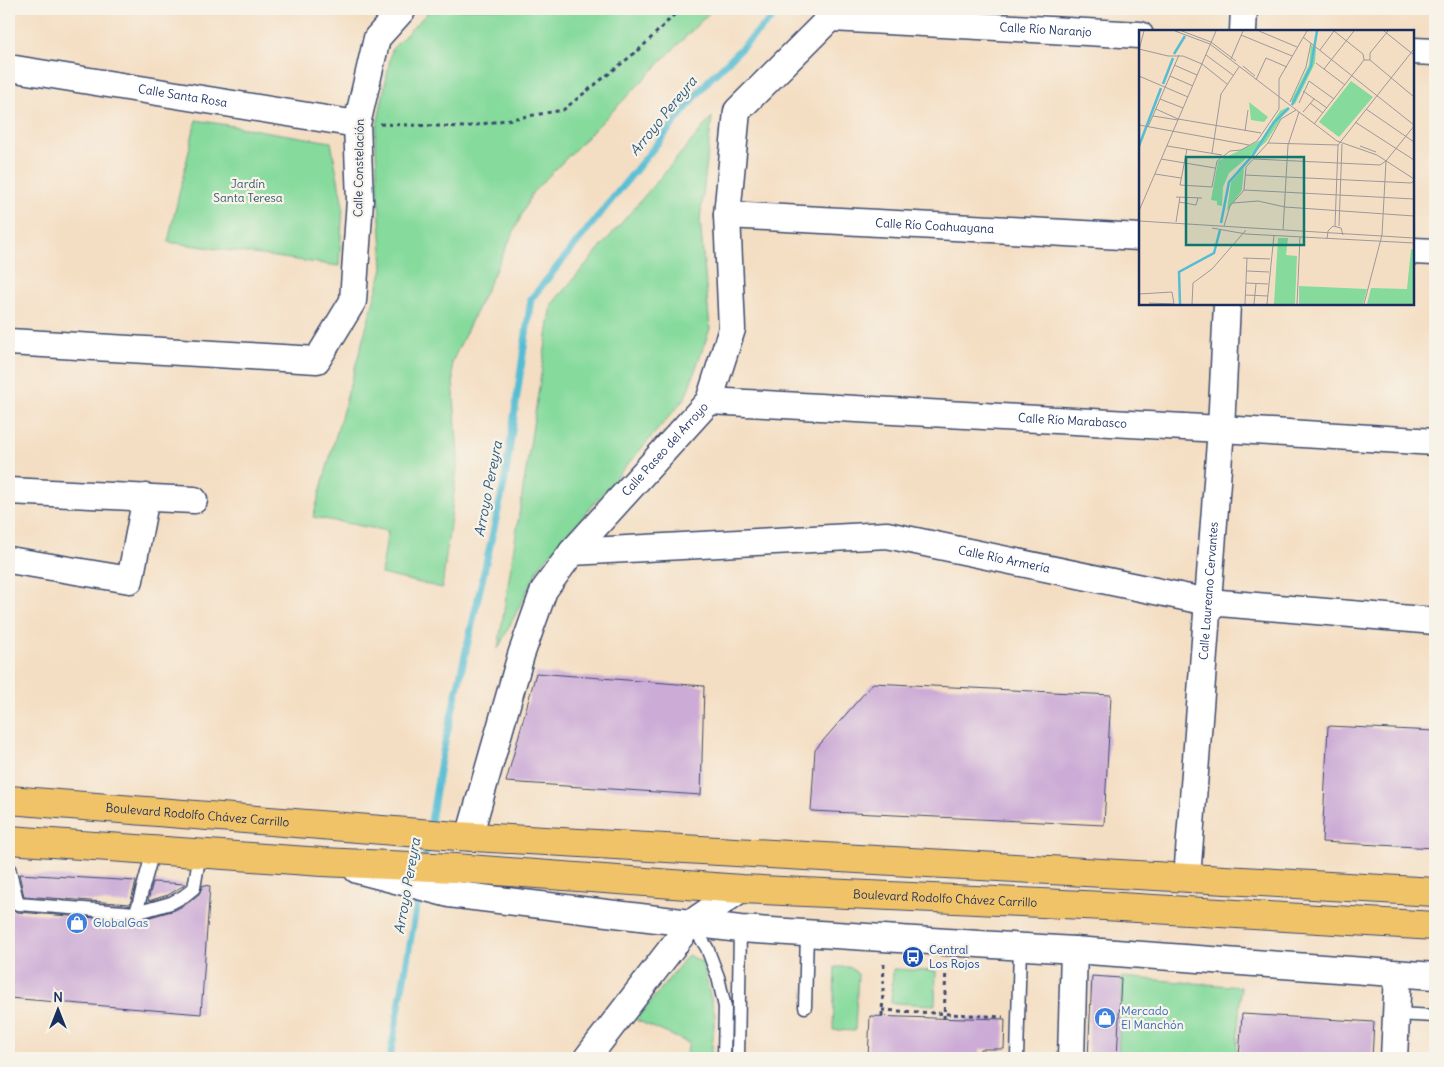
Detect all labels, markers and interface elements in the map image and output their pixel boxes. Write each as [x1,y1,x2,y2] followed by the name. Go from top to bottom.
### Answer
[999,19,1093,39] street label: Calle Río Naranjo
[1139,30,1414,305] inset map
[625,72,701,159] water label: Arroyo Pereyra
[137,81,229,110] street label: Calle Santa Rosa
[350,119,367,217] street label: Calle Constelación
[213,176,283,205] park label: Jardín Santa Teresa
[875,215,995,236] street label: Calle Río Coahuayana
[618,399,711,499] street label: Calle Paseo del Arroyo
[1018,410,1128,431] street label: Calle Río Marabasco
[470,439,506,538] water label: Arroyo Pereyra
[1196,521,1221,660] street label: Calle Laureano Cervantes
[957,542,1052,576] street label: Calle Río Armería
[105,800,290,830] street label: Boulevard Rodolfo Chávez Carrillo
[390,836,424,935] water label: Arroyo Pereyra
[853,886,1038,910] street label: Boulevard Rodolfo Chávez Carrillo
[65,911,89,935] shop icon: GlobalGas
[93,915,148,930] place label: GlobalGas
[929,942,980,971] place label: Central Los Rojos
[901,945,925,969] bus stop icon: Central Los Rojos
[32,984,82,1034] north arrow
[53,988,63,1006] text: N
[1121,1003,1184,1032] place label: Mercado El Manchón
[1093,1006,1117,1030] shop icon: Mercado El Manchón

